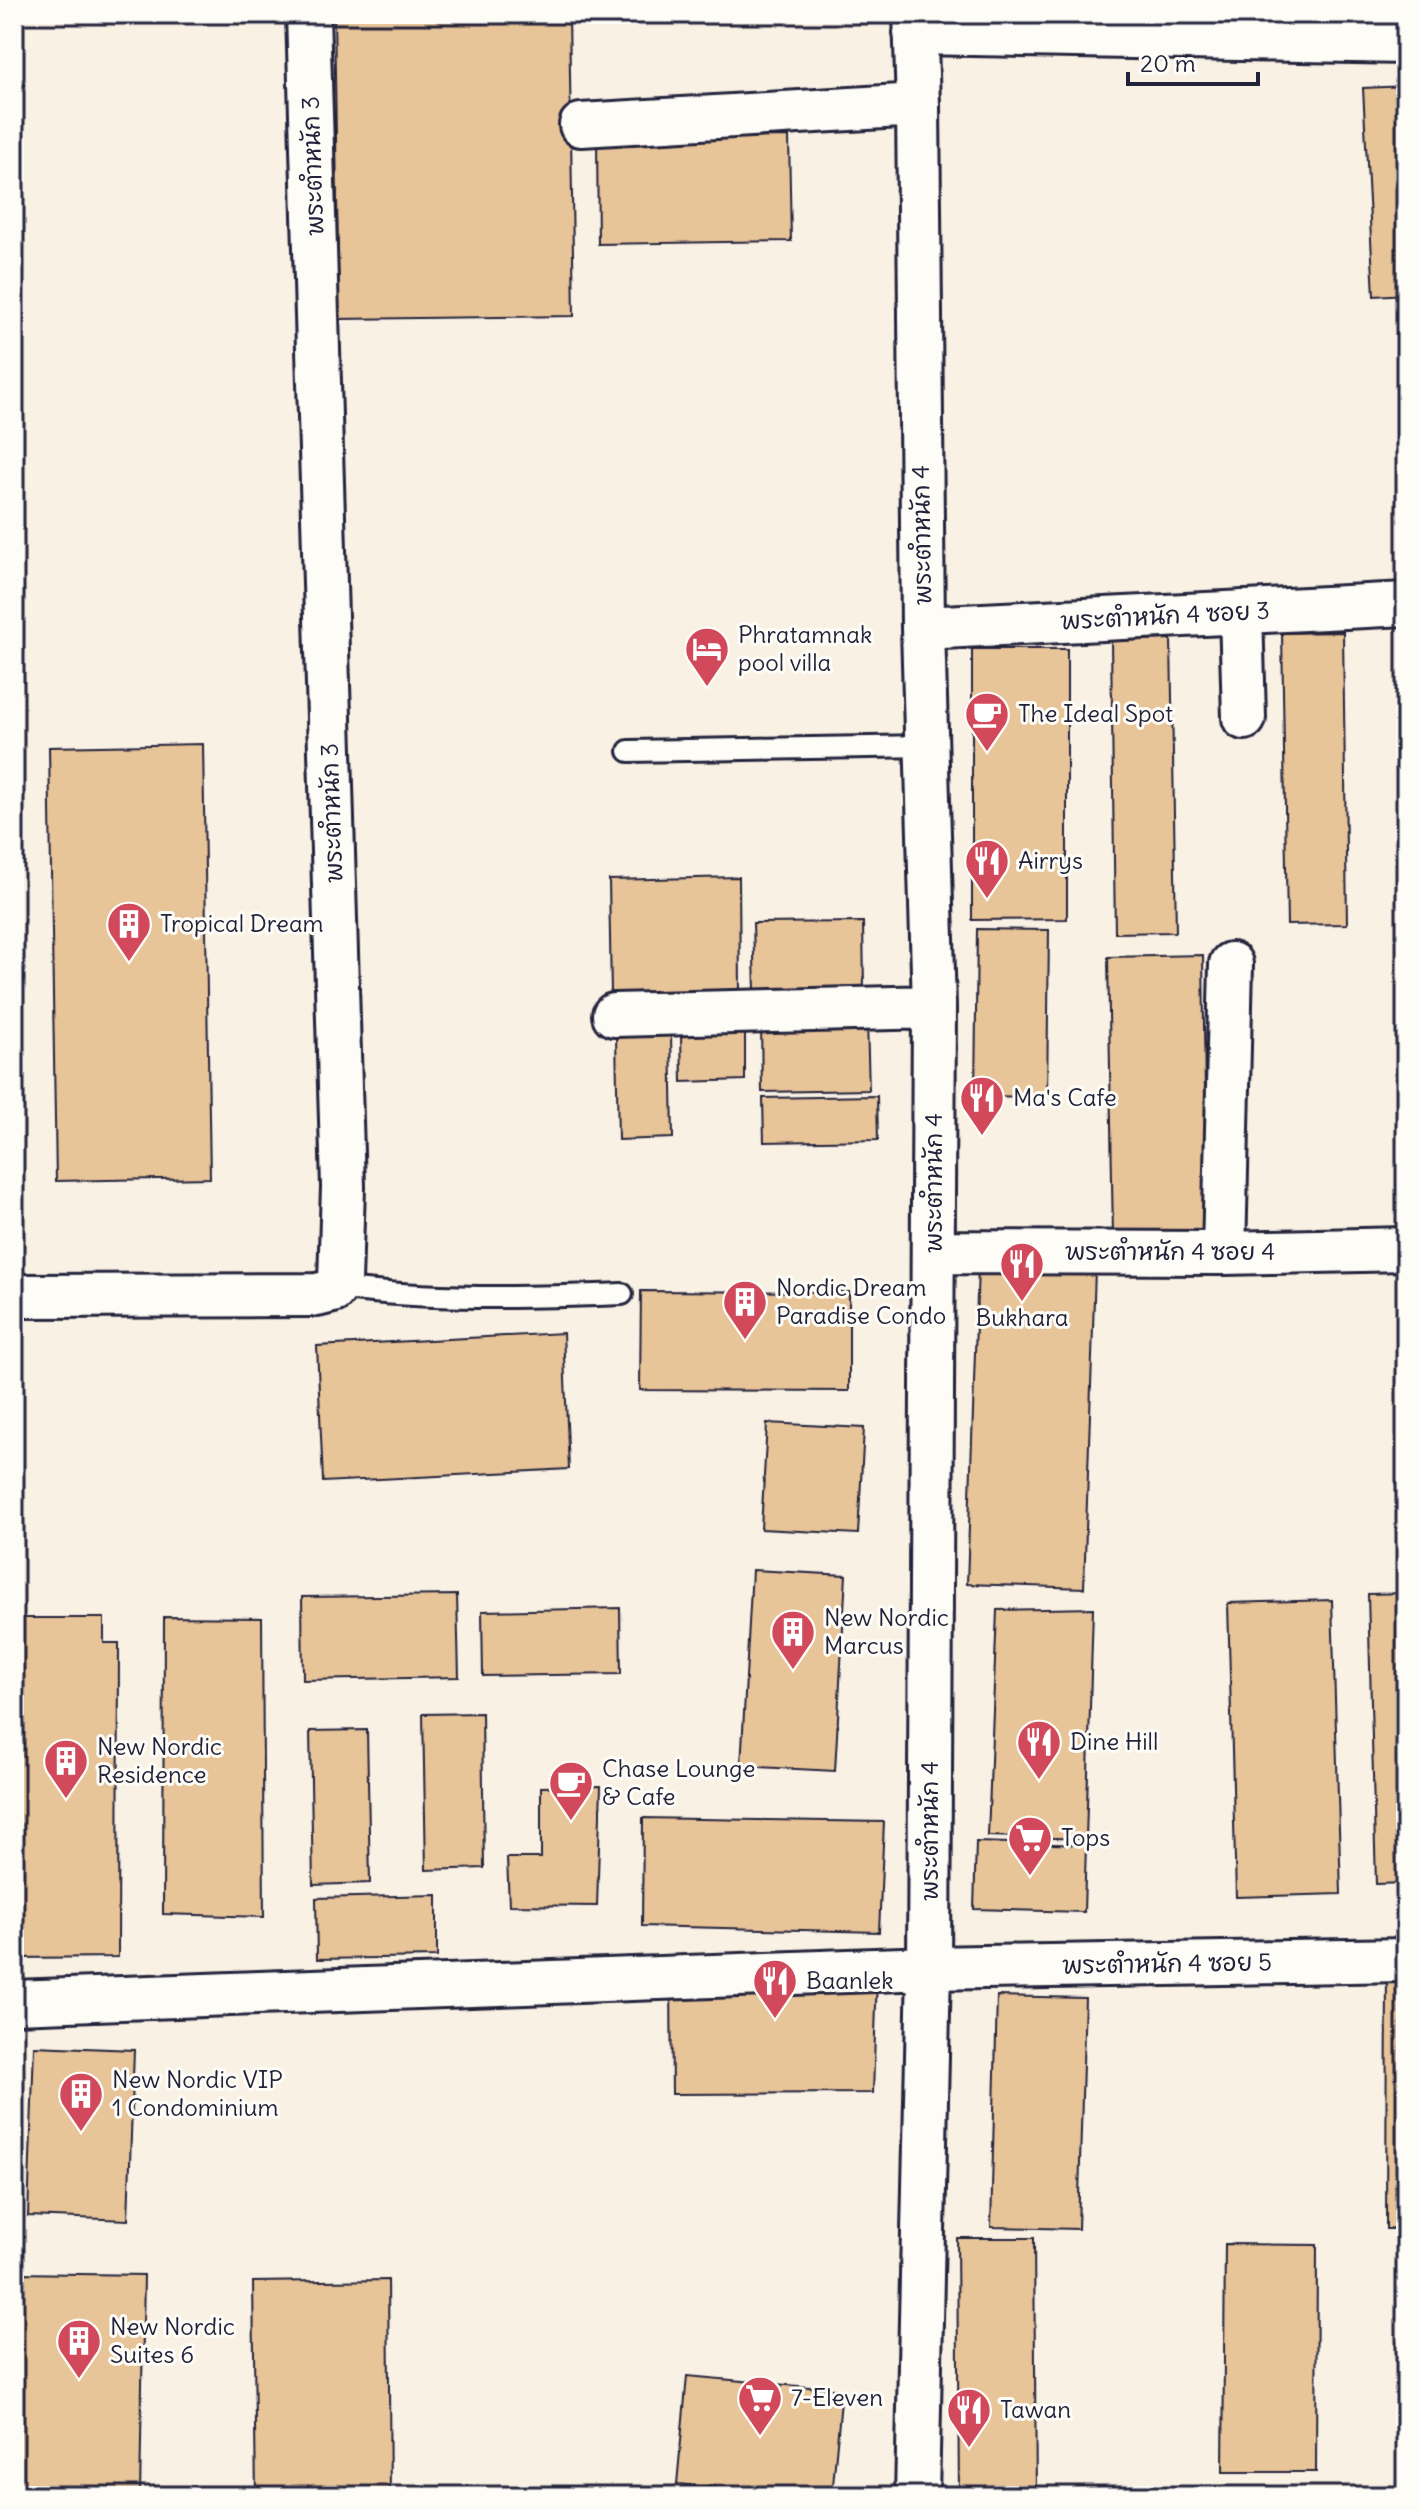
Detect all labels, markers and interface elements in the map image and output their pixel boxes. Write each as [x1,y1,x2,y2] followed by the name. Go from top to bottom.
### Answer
[1128,36,1258,86] scale bar
[1140,48,1196,78] text: 20 m
[295,96,329,236] street label: พระตำหนัก 3
[905,465,937,605] street label: พระตำหนัก 4
[1059,595,1271,635] street label: พระตำหนัก 4 ซอย 3
[738,619,872,677] place label: Phratamnak pool villa
[683,625,731,688] hotel icon: Phratamnak pool villa
[963,690,1011,753] cafe icon: The Ideal Spot
[1018,698,1173,728] place label: The Ideal Spot
[314,743,348,883] street label: พระตำหนัก 3
[963,837,1011,900] restaurant icon: Airrys
[1018,845,1083,875] place label: Airrys
[105,900,153,963] building icon: Tropical Dream
[160,908,324,938] place label: Tropical Dream
[958,1074,1006,1137] restaurant icon: Ma's Cafe
[1013,1082,1117,1112] place label: Ma's Cafe
[918,1113,948,1253] street label: พระตำหนัก 4
[1065,1236,1275,1266] street label: พระตำหนัก 4 ซอย 4
[998,1240,1046,1303] restaurant icon: Bukhara
[776,1272,946,1330] place label: Nordic Dream Paradise Condo
[721,1278,769,1341] building icon: Nordic Dream Paradise Condo
[976,1302,1068,1332] place label: Bukhara
[824,1602,949,1660] place label: New Nordic Marcus
[769,1608,817,1671] building icon: New Nordic Marcus
[1015,1718,1063,1781] restaurant icon: Dine Hill
[1070,1726,1158,1756] place label: Dine Hill
[97,1731,222,1789] place label: New Nordic Residence
[42,1737,90,1800] building icon: New Nordic Residence
[602,1753,755,1811] place label: Chase Lounge & Cafe
[547,1759,595,1822] cafe icon: Chase Lounge & Cafe
[914,1761,944,1901] street label: พระตำหนัก 4
[1006,1814,1054,1877] supermarket icon: Tops
[1061,1822,1110,1852] place label: Tops
[1062,1946,1272,1980] street label: พระตำหนัก 4 ซอย 5
[751,1957,799,2020] restaurant icon: Baanlek
[806,1965,893,1995] place label: Baanlek
[112,2064,283,2122] place label: New Nordic VIP 1 Condominium
[57,2070,105,2133] building icon: New Nordic VIP 1 Condominium
[110,2311,235,2369] place label: New Nordic Suites 6
[55,2317,103,2380] building icon: New Nordic Suites 6
[736,2374,784,2437] supermarket icon: 7-Eleven
[791,2382,883,2412] place label: 7-Eleven
[945,2386,993,2449] restaurant icon: Tawan
[1000,2394,1071,2424] place label: Tawan

